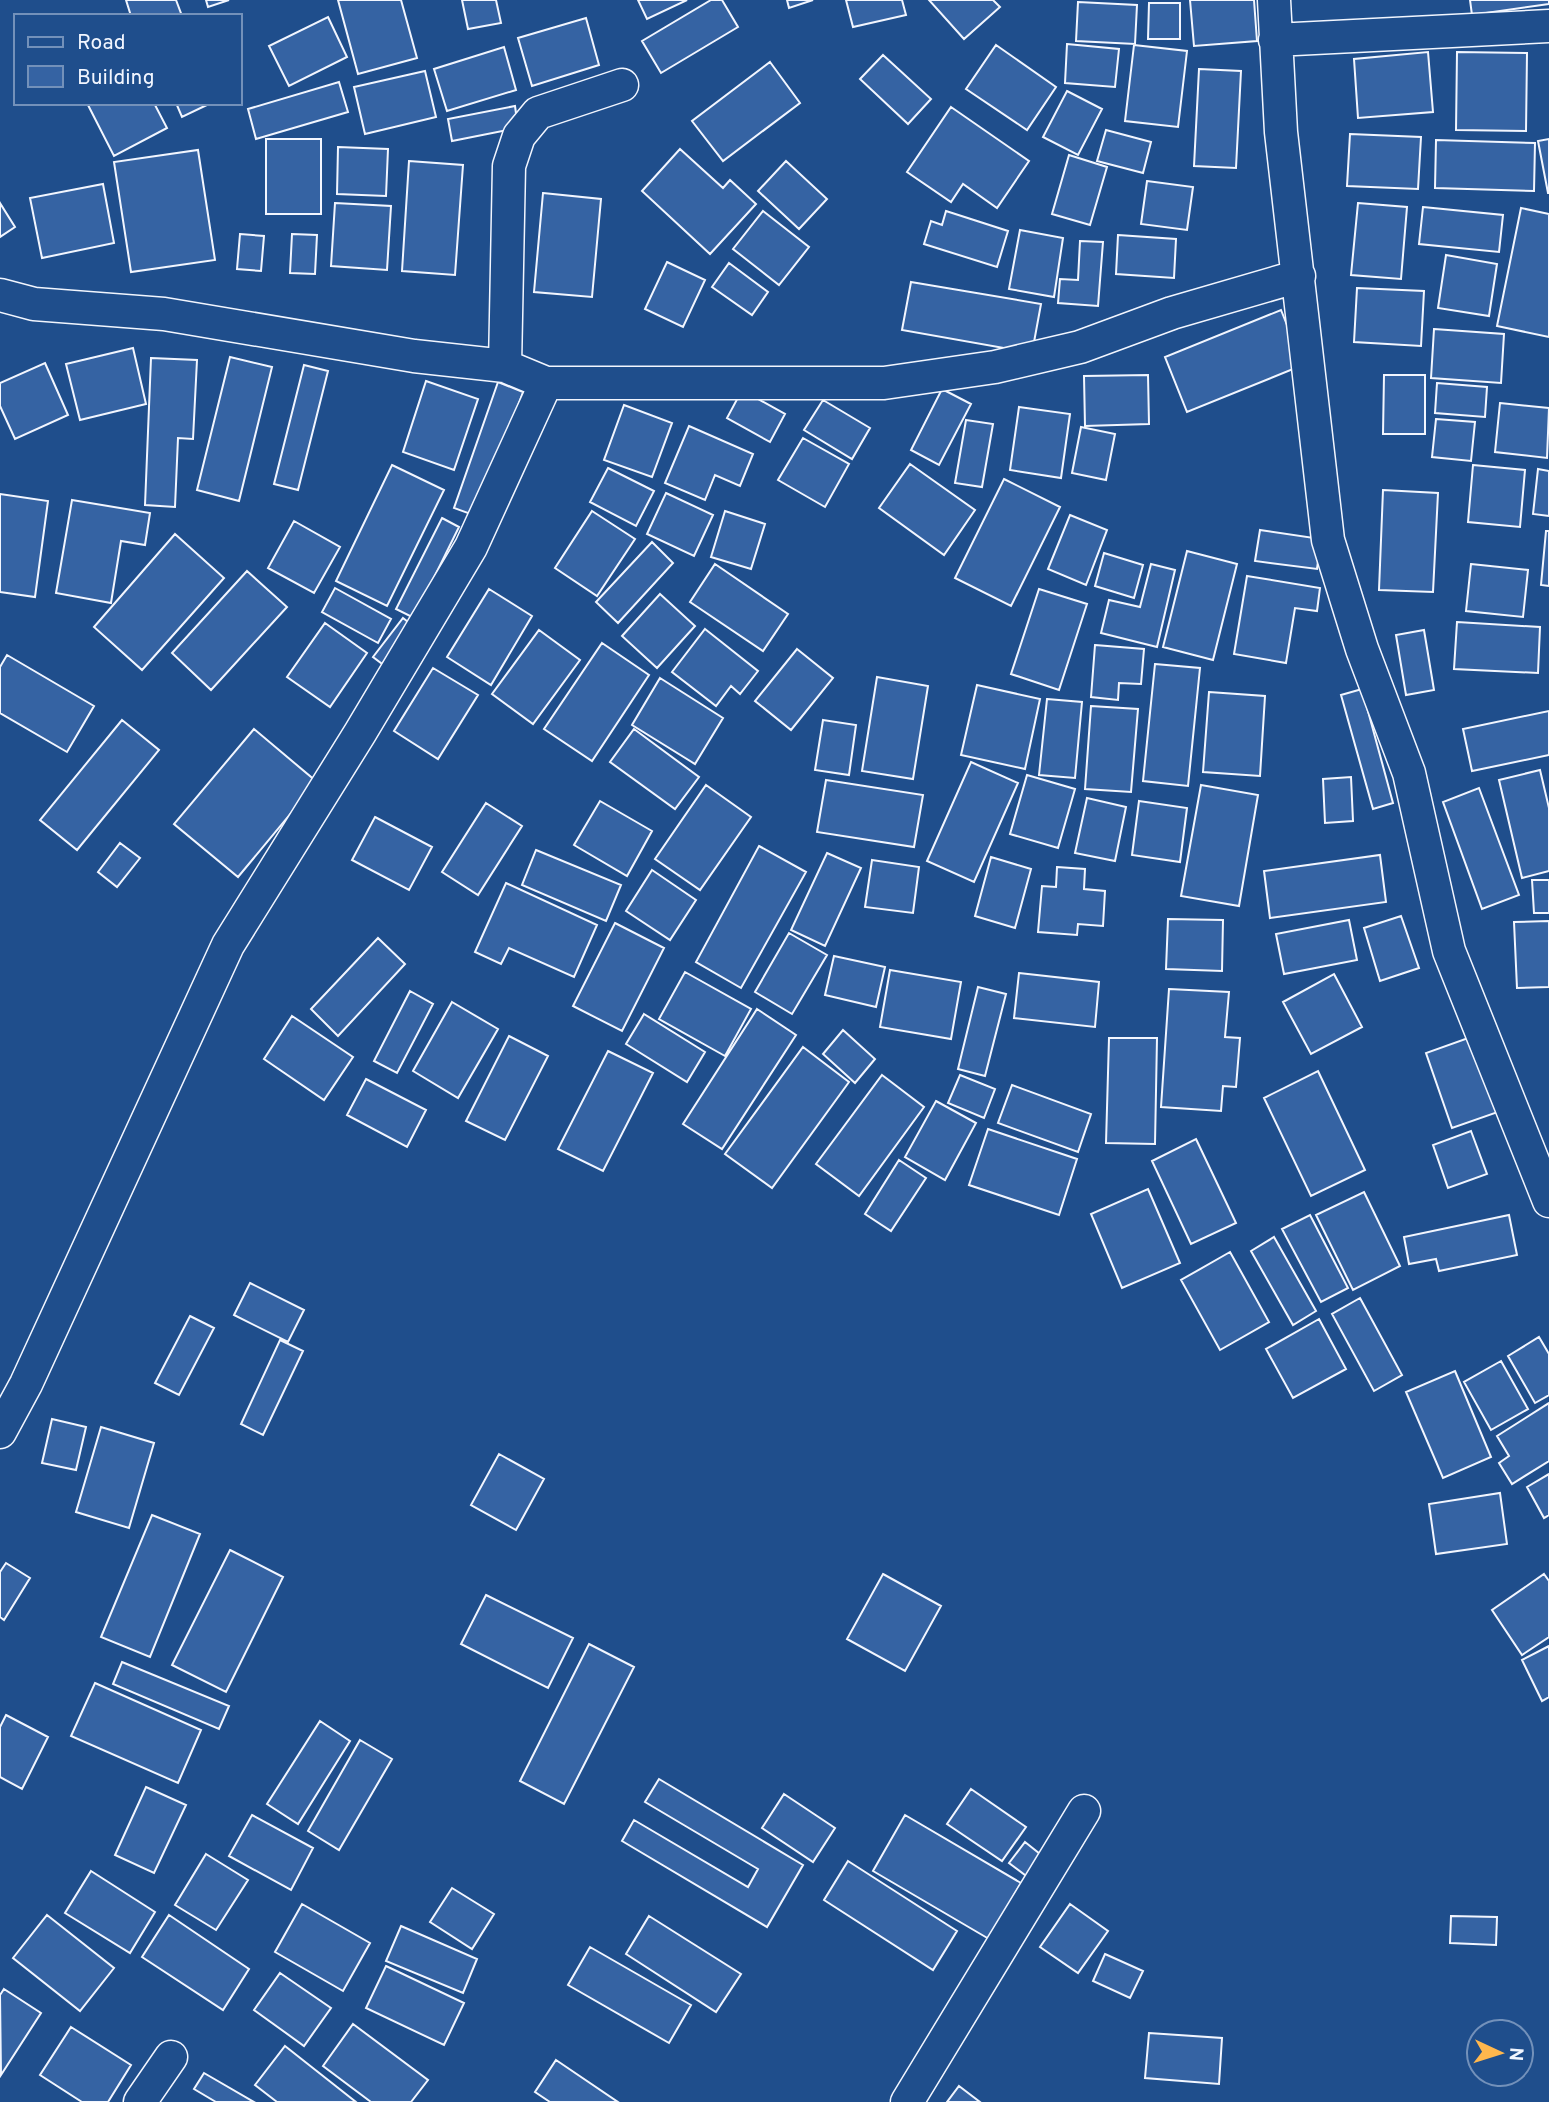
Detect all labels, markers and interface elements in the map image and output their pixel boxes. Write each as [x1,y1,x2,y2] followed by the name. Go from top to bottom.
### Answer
[14,14,242,105] legend
[77,30,126,57] text: Road
[77,65,155,92] text: Building
[1465,2018,1535,2088] north arrow
[1503,2046,1527,2062] text: N

